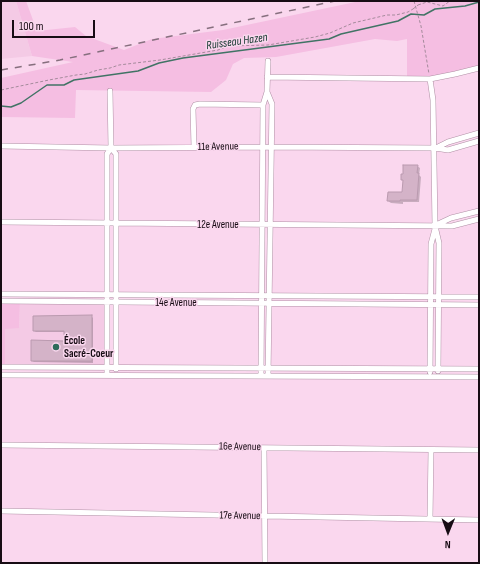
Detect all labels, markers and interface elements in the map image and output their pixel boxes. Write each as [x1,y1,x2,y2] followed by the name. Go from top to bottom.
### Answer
[14,12,97,38] scale bar
[19,19,44,34] text: 100 m
[205,31,269,53] water label: Ruisseau Hazen
[198,140,238,154] street label: 11e Avenue
[197,218,239,232] street label: 12e Avenue
[155,296,197,310] street label: 14e Avenue
[64,334,114,360] place label: École Sacré-Coeur
[51,342,61,352] marker: École Sacré-Coeur
[219,440,261,454] street label: 16e Avenue
[219,509,261,523] street label: 17e Avenue
[428,512,468,552] north arrow
[445,538,451,551] text: N

